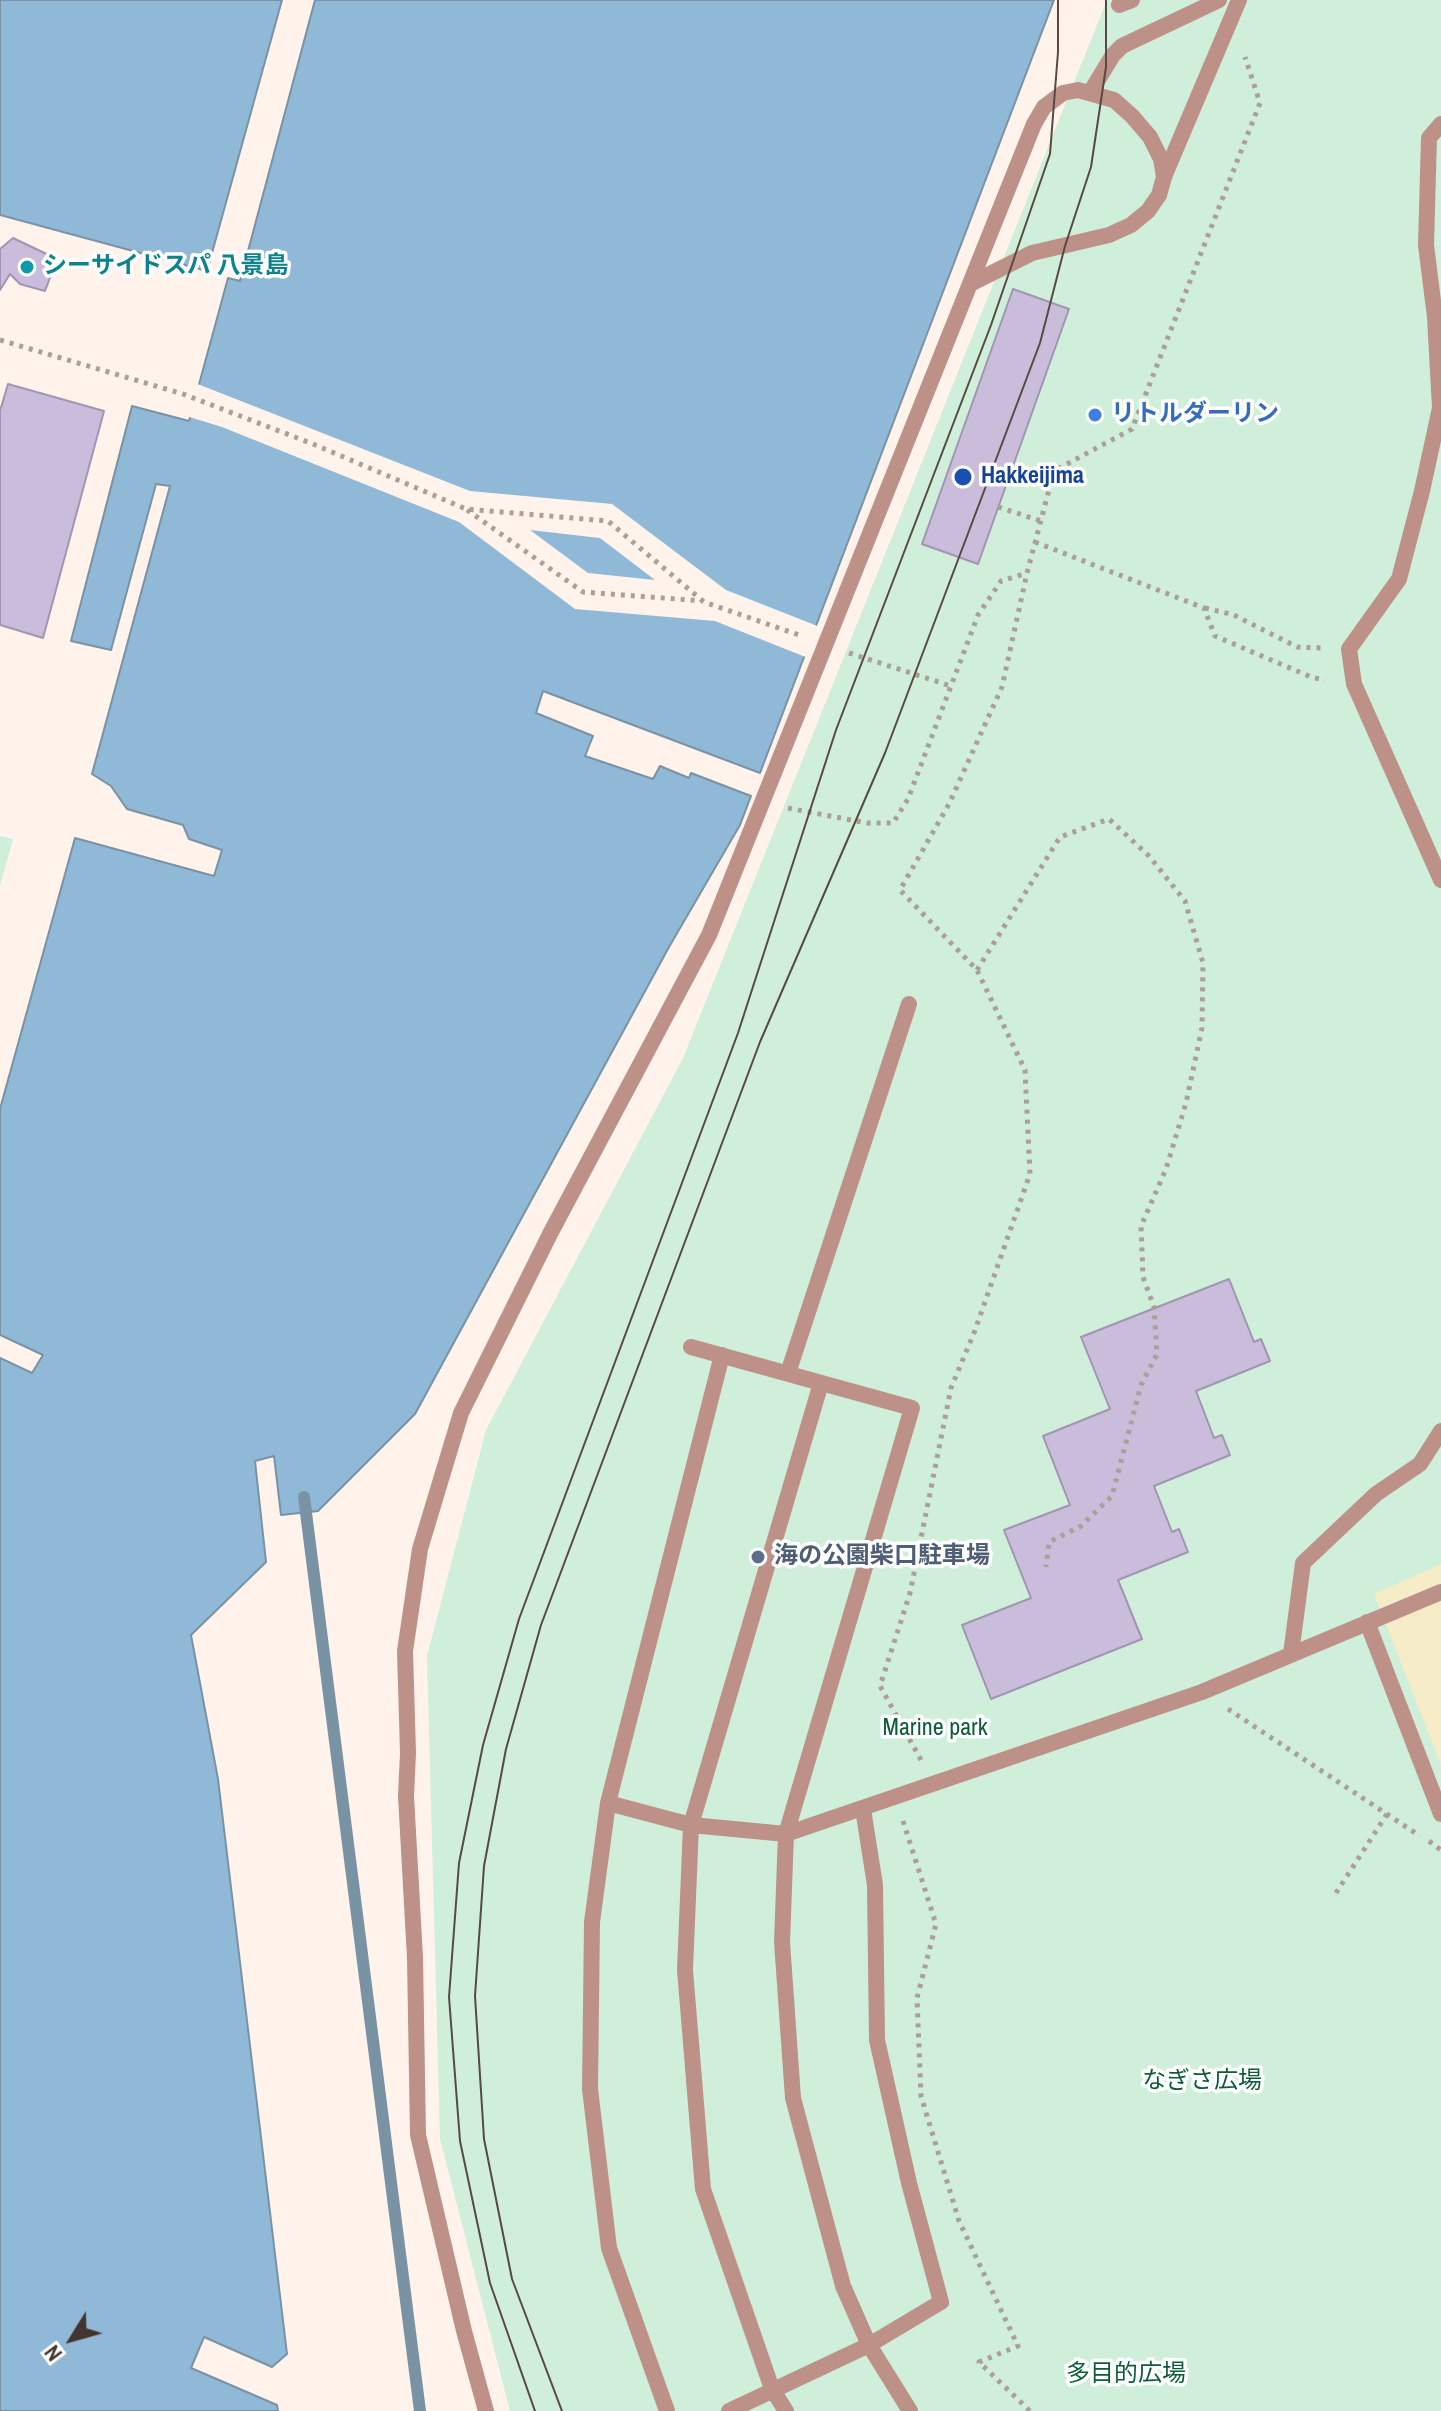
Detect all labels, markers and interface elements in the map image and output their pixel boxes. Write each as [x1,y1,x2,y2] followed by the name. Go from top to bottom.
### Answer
[43,253,288,281] place label: シーサイドスパ 八景島
[18,258,36,276] marker: シーサイドスパ 八景島
[1111,401,1279,429] place label: リトルダーリン
[1086,406,1104,424] marker: リトルダーリン
[981,463,1084,491] place label: Hakkeijima
[952,466,974,488] marker: Hakkeijima
[774,1543,990,1571] place label: 海の公園柴口駐車場
[749,1548,767,1566] marker: 海の公園柴口駐車場
[883,1715,987,1743] park label: Marine park
[1142,2068,1262,2096] park label: なぎさ広場
[32,2299,112,2379] north arrow
[37,2339,69,2368] text: N
[1066,2361,1186,2389] park label: 多目的広場

